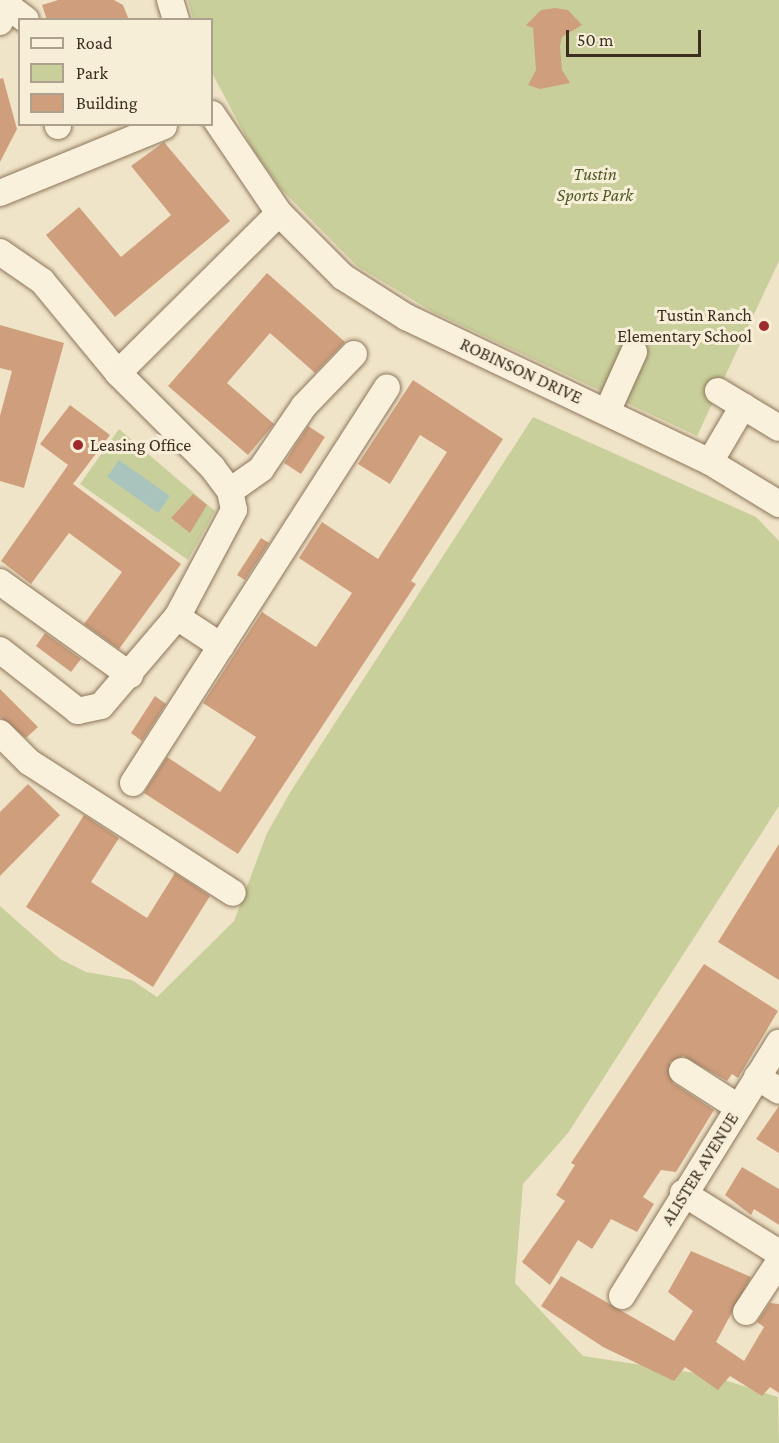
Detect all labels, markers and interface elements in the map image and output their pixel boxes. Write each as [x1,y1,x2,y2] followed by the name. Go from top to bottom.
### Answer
[18,18,213,126] legend
[569,18,704,56] scale bar
[577,30,614,50] text: 50 m
[76,33,113,53] text: Road
[76,63,108,83] text: Park
[76,93,137,113] text: Building
[557,164,633,207] park label: Tustin Sports Park
[617,305,752,348] place label: Tustin Ranch Elementary School
[757,319,771,333] marker: Tustin Ranch Elementary School
[457,333,585,409] street label: ROBINSON DRIVE
[90,434,191,456] place label: Leasing Office
[71,438,85,452] marker: Leasing Office
[657,1109,743,1229] street label: ALISTER AVENUE

